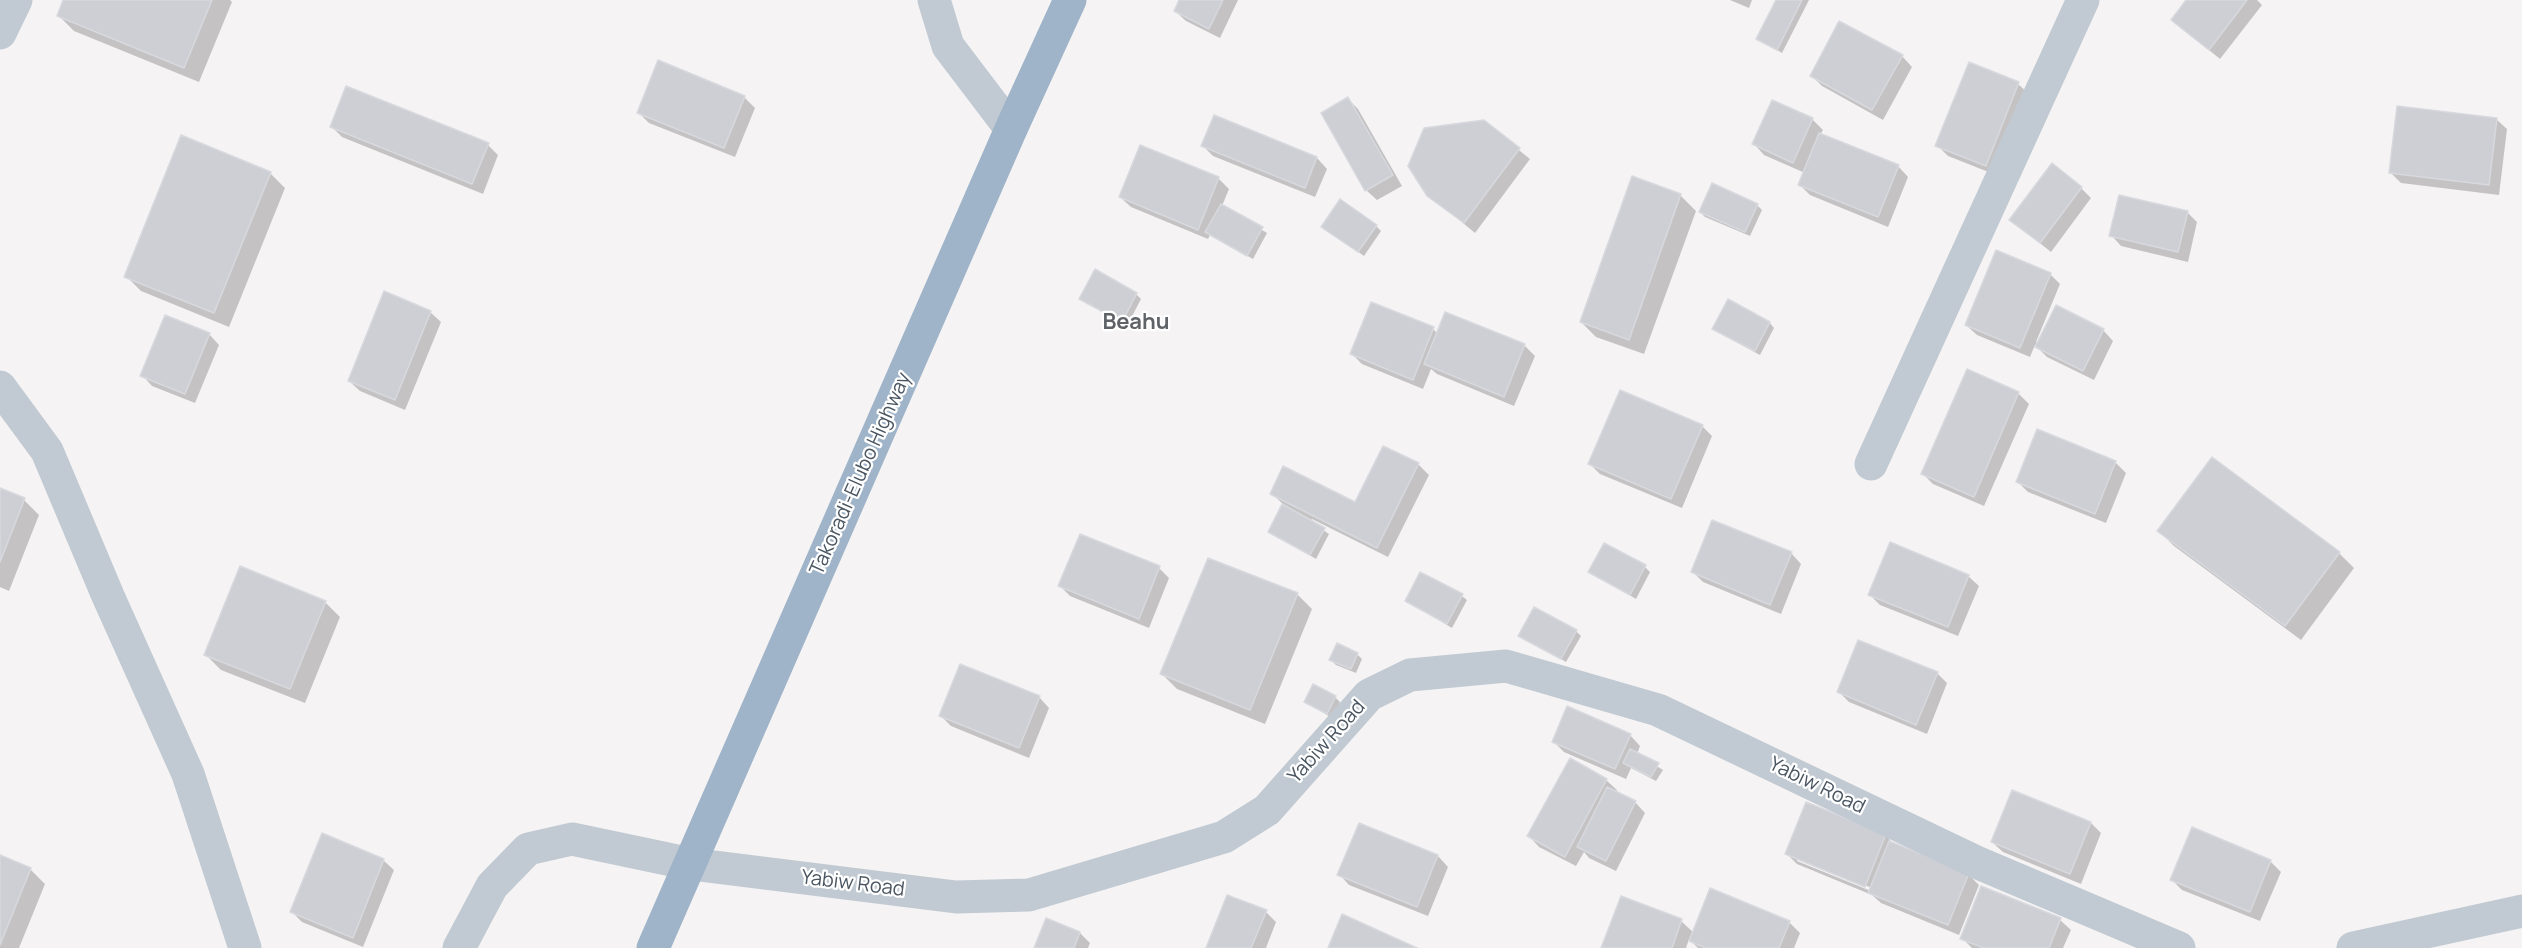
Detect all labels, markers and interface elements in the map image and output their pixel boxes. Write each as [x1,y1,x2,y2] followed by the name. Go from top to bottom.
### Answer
[1102,310,1170,336] district label: Beahu
[805,369,917,579] street label: Takoradi-Elubo Highway
[1283,695,1371,789] street label: Yabiw Road
[1765,752,1869,820] street label: Yabiw Road
[800,866,906,902] street label: Yabiw Road

